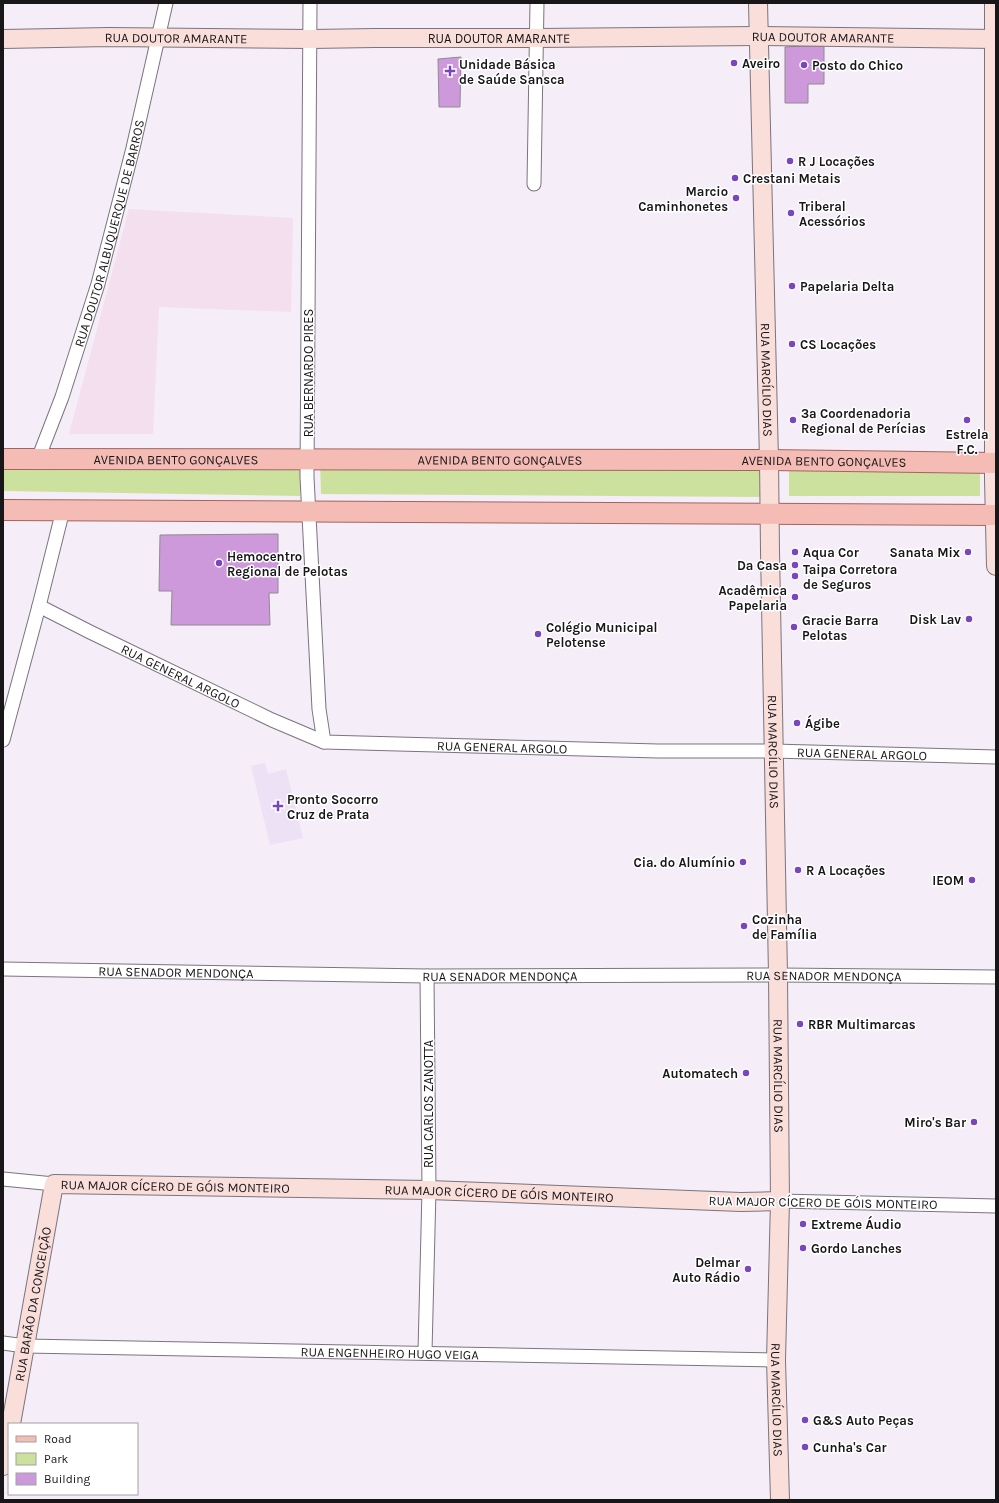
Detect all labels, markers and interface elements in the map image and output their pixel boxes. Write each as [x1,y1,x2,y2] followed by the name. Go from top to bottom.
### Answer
[752,29,894,46] street label: RUA DOUTOR AMARANTE
[105,30,247,46] street label: RUA DOUTOR AMARANTE
[428,31,570,46] street label: RUA DOUTOR AMARANTE
[742,56,780,71] place label: Aveiro
[459,57,565,87] place label: Unidade Básica de Saúde Sansca
[729,58,739,68] marker: Aveiro
[812,58,903,73] place label: Posto do Chico
[799,60,809,70] marker: Posto do Chico
[444,65,456,77] marker: Unidade Básica de Saúde Sansca
[71,118,147,349] street label: RUA DOUTOR ALBUQUERQUE DE BARROS
[798,154,875,169] place label: R J Locações
[785,156,795,166] marker: R J Locações
[743,171,841,186] place label: Crestani Metais
[730,173,740,183] marker: Crestani Metais
[638,184,728,214] place label: Marcio Caminhonetes
[731,193,741,203] marker: Marcio Caminhonetes
[799,199,866,229] place label: Triberal Acessórios
[786,208,796,218] marker: Triberal Acessórios
[800,279,894,294] place label: Papelaria Delta
[787,281,797,291] marker: Papelaria Delta
[301,309,316,437] street label: RUA BERNARDO PIRES
[758,323,776,437] street label: RUA MARCÍLIO DIAS
[800,337,876,352] place label: CS Locações
[787,339,797,349] marker: CS Locações
[801,406,926,436] place label: 3ª Coordenadoria Regional de Perícias
[788,415,798,425] marker: 3ª Coordenadoria Regional de Perícias
[962,415,972,425] marker: Estrela F.C.
[945,427,989,457] place label: Estrela F.C.
[94,452,258,467] street label: AVENIDA BENTO GONÇALVES
[418,453,582,468] street label: AVENIDA BENTO GONÇALVES
[742,453,907,470] street label: AVENIDA BENTO GONÇALVES
[803,545,860,561] place label: Aqua Cor
[890,545,960,560] place label: Sanata Mix
[790,547,800,557] marker: Aqua Cor
[963,547,973,557] marker: Sanata Mix
[227,549,348,579] place label: Hemocentro Regional de Pelotas
[214,558,224,568] marker: Hemocentro Regional de Pelotas
[737,558,787,573] place label: Da Casa
[790,560,800,570] marker: Da Casa
[803,562,897,592] place label: Taipa Corretora de Seguros
[790,571,800,581] marker: Taipa Corretora de Seguros
[718,583,787,613] place label: Acadêmica Papelaria
[790,592,800,602] marker: Acadêmica Papelaria
[909,612,961,627] place label: Disk Lav
[802,613,879,643] place label: Gracie Barra Pelotas
[964,614,974,624] marker: Disk Lav
[546,620,657,650] place label: Colégio Municipal Pelotense
[789,622,799,632] marker: Gracie Barra Pelotas
[533,629,543,639] marker: Colégio Municipal Pelotense
[119,641,242,711] street label: RUA GENERAL ARGOLO
[765,695,783,809] street label: RUA MARCÍLIO DIAS
[805,714,840,731] place label: Ágibe
[792,718,802,728] marker: Ágibe
[437,738,567,757] street label: RUA GENERAL ARGOLO
[797,745,927,763] street label: RUA GENERAL ARGOLO
[287,792,378,822] place label: Pronto Socorro Cruz de Prata
[272,800,284,812] marker: Pronto Socorro Cruz de Prata
[634,855,735,870] place label: Cia. do Alumínio
[738,857,748,867] marker: Cia. do Alumínio
[806,863,885,878] place label: R A Locações
[793,865,803,875] marker: R A Locações
[932,873,964,888] place label: IEOM
[967,875,977,885] marker: IEOM
[752,912,817,942] place label: Cozinha de Família
[739,921,749,931] marker: Cozinha de Família
[98,964,254,981] street label: RUA SENADOR MENDONÇA
[746,968,902,984] street label: RUA SENADOR MENDONÇA
[422,969,578,984] street label: RUA SENADOR MENDONÇA
[808,1017,916,1032] place label: RBR Multimarcas
[770,1019,788,1133] street label: RUA MARCÍLIO DIAS
[795,1019,805,1029] marker: RBR Multimarcas
[421,1039,436,1168] street label: RUA CARLOS ZANOTTA
[662,1066,738,1081] place label: Automatech
[741,1068,751,1078] marker: Automatech
[904,1115,967,1130] place label: Miro's Bar
[969,1117,979,1127] marker: Miro's Bar
[60,1176,290,1196] street label: RUA MAJOR CÍCERO DE GÓIS MONTEIRO
[384,1182,614,1205] street label: RUA MAJOR CÍCERO DE GÓIS MONTEIRO
[708,1191,938,1212] street label: RUA MAJOR CÍCERO DE GÓIS MONTEIRO
[811,1215,901,1232] place label: Extreme Áudio
[798,1219,808,1229] marker: Extreme Áudio
[12,1226,54,1382] street label: RUA BARÃO DA CONCEIÇÃO
[811,1241,902,1256] place label: Gordo Lanches
[798,1243,808,1253] marker: Gordo Lanches
[672,1255,741,1285] place label: Delmar Auto Rádio
[743,1264,753,1274] marker: Delmar Auto Rádio
[768,1343,786,1457] street label: RUA MARCÍLIO DIAS
[301,1344,479,1362] street label: RUA ENGENHEIRO HUGO VEIGA
[813,1413,914,1428] place label: G&S Auto Peças
[800,1415,810,1425] marker: G&S Auto Peças
[8,1423,138,1495] legend
[44,1432,72,1446] text: Road
[813,1440,888,1455] place label: Cunha's Car
[800,1442,810,1452] marker: Cunha's Car
[44,1452,69,1466] text: Park
[44,1472,91,1486] text: Building

